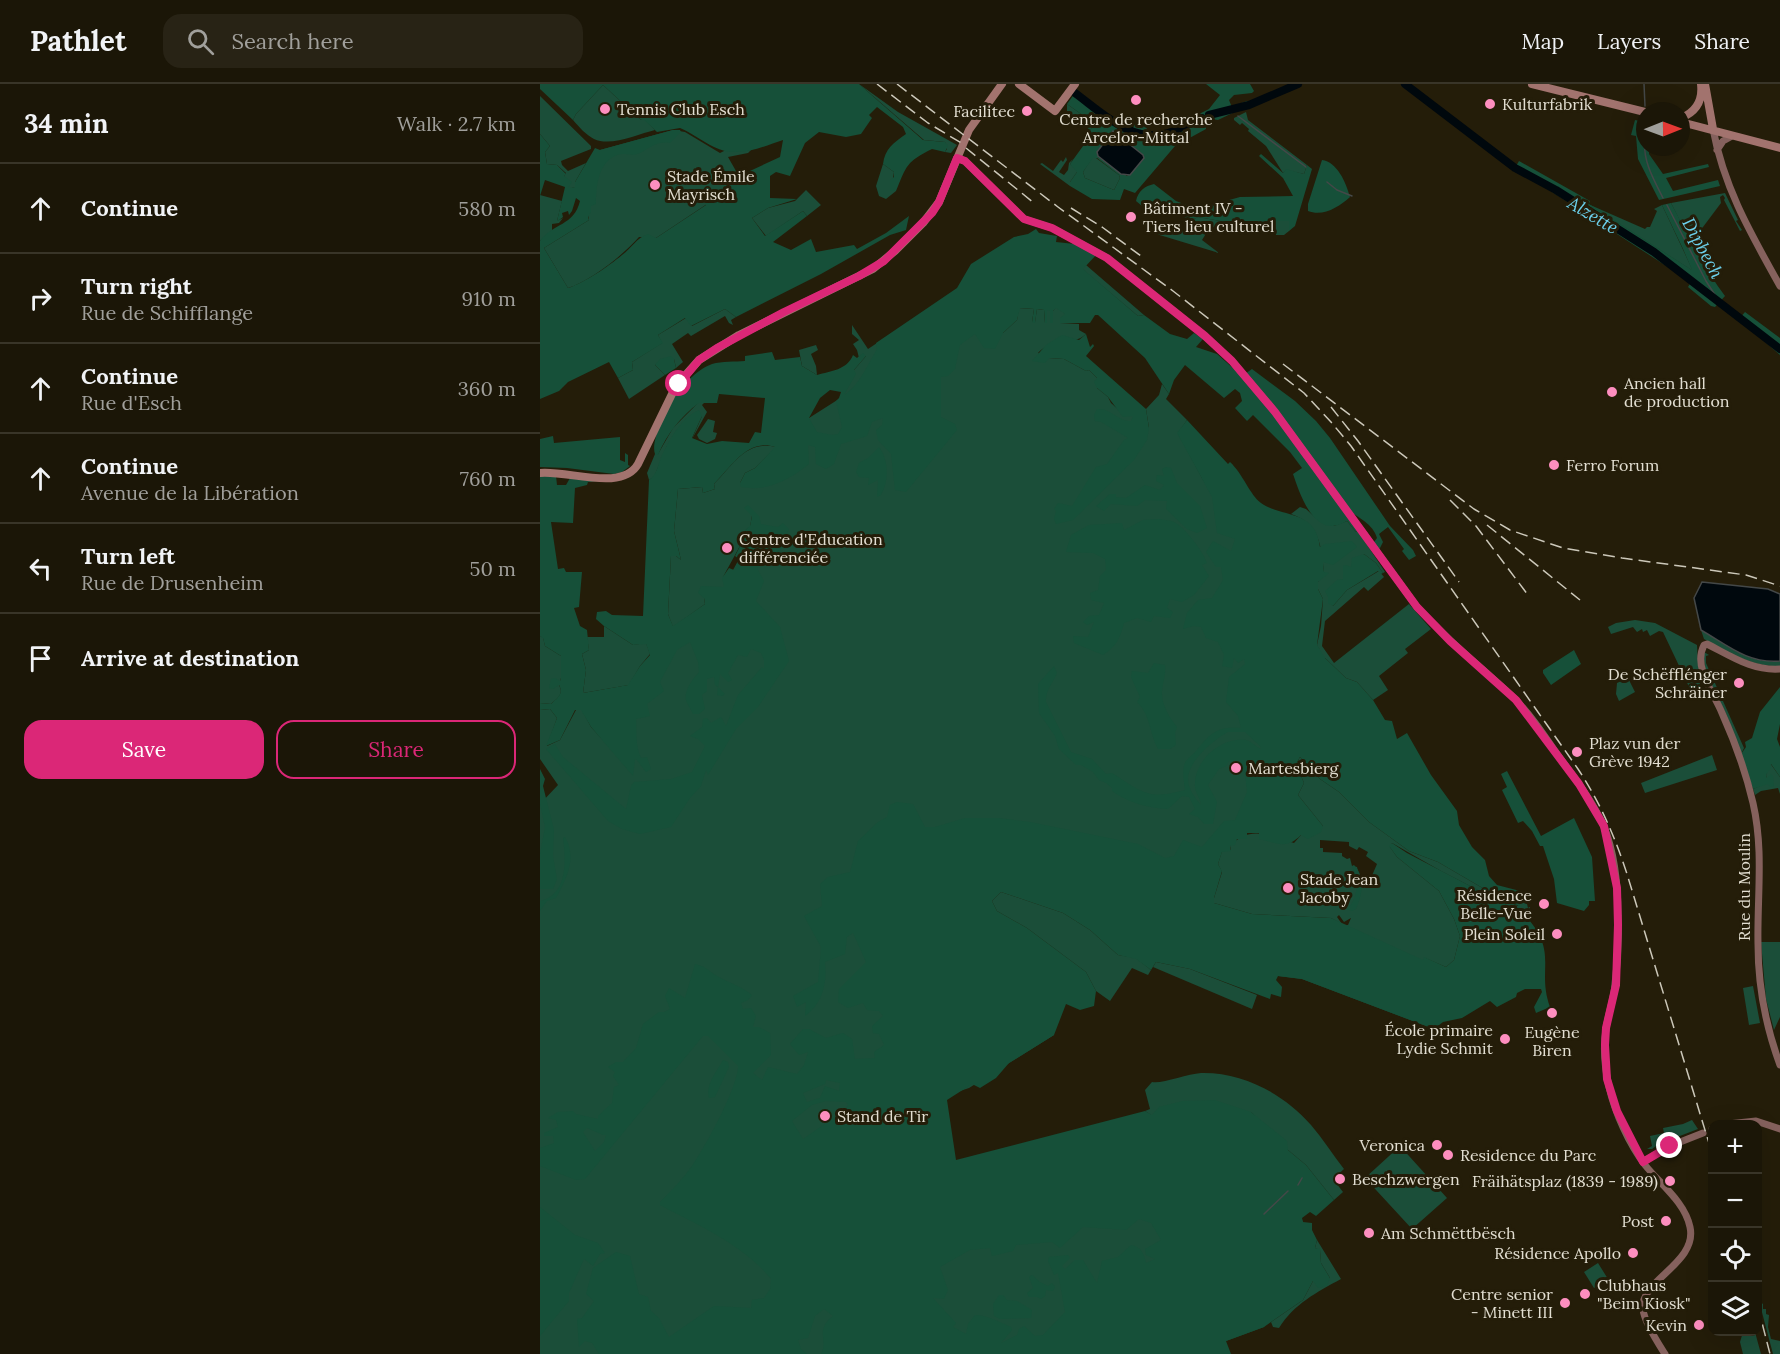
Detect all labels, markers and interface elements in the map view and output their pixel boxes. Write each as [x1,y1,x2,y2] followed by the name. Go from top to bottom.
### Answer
[163,14,583,68] search box
[30,23,127,59] text: Pathlet
[184,25,217,58] icon: search
[232,27,354,55] text: Search here
[1521,28,1564,55] text: Map
[1597,28,1661,55] text: Layers
[1694,28,1750,55] text: Share
[1129,93,1143,107] marker: Centre de recherche Arcelor-Mittal
[1502,94,1593,114] place label: Kulturfabrik
[1483,97,1497,111] marker: Kulturfabrik
[617,99,745,119] place label: Tennis Club Esch
[953,101,1015,121] place label: Facilitec
[598,102,612,116] marker: Tennis Club Esch
[1636,102,1690,156] north arrow
[1020,104,1034,118] marker: Facilitec
[24,107,109,140] text: 34 min
[1059,109,1213,147] place label: Centre de recherche Arcelor-Mittal
[397,111,516,136] text: Walk · 2.7 km
[667,166,755,204] place label: Stade Émile Mayrisch
[648,178,662,192] marker: Stade Émile Mayrisch
[1563,190,1623,239] water label: Alzette
[24,192,57,225] icon: ahead
[81,194,178,222] text: Continue
[458,196,516,221] text: 580 m
[1143,198,1274,236] place label: Bâtiment IV - Tiers lieu culturel
[1124,210,1138,224] marker: Bâtiment IV - Tiers lieu culturel
[1677,213,1729,283] water label: Dipbech
[81,272,192,300] text: Turn right
[24,282,57,315] icon: right
[462,286,516,311] text: 910 m
[81,300,253,325] text: Rue de Schifflange
[81,362,178,390] text: Continue
[665,370,691,396] route start
[24,372,57,405] icon: ahead
[1623,373,1730,411] place label: Ancien hall de production
[458,376,516,401] text: 360 m
[1605,385,1619,399] marker: Ancien hall de production
[81,390,182,415] text: Rue d'Esch
[81,452,178,480] text: Continue
[1566,455,1659,475] place label: Ferro Forum
[1547,458,1561,472] marker: Ferro Forum
[24,462,57,495] icon: ahead
[460,466,516,491] text: 760 m
[81,480,299,505] text: Avenue de la Libération
[739,529,883,567] place label: Centre d'Education différenciée
[720,541,734,555] marker: Centre d'Education différenciée
[81,542,175,570] text: Turn left
[24,552,57,585] icon: left
[470,556,516,581] text: 50 m
[81,570,264,595] text: Rue de Drusenheim
[24,642,57,675] icon: arrive
[81,644,299,672] text: Arrive at destination
[1608,664,1727,702] place label: De Schëfflénger Schräiner
[1732,676,1746,690] marker: De Schëfflénger Schräiner
[24,720,264,779] button: Save
[276,720,516,779] button: Share
[1589,733,1680,771] place label: Plaz vun der Grève 1942
[1570,745,1584,759] marker: Plaz vun der Grève 1942
[1248,758,1340,778] place label: Martesbierg
[1229,761,1243,775] marker: Martesbierg
[1734,833,1754,941] street label: Rue du Moulin
[1299,869,1379,907] place label: Stade Jean Jacoby
[1281,881,1295,895] marker: Stade Jean Jacoby
[1456,885,1532,923] place label: Résidence Belle-Vue
[1537,897,1551,911] marker: Résidence Belle-Vue
[1464,924,1545,944] place label: Plein Soleil
[1550,927,1564,941] marker: Plein Soleil
[1545,1006,1559,1020] marker: Eugène Biren
[1385,1020,1494,1058] place label: École primaire Lydie Schmit
[1524,1022,1580,1060] place label: Eugène Biren
[1498,1032,1512,1046] marker: École primaire Lydie Schmit
[837,1106,928,1126] place label: Stand de Tir
[818,1109,832,1123] marker: Stand de Tir
[1708,1120,1762,1336] map controls
[1708,1120,1762,1174] button: +
[1656,1132,1682,1158] route end
[1358,1135,1425,1155] place label: Veronica
[1430,1138,1444,1152] marker: Veronica
[1460,1145,1596,1165] place label: Residence du Parc
[1441,1148,1455,1162] marker: Residence du Parc
[1352,1169,1460,1189] place label: Beschzwergen
[1472,1171,1658,1192] place label: Fräihätsplaz (1839 - 1989)
[1333,1172,1347,1186] marker: Beschzwergen
[1663,1174,1677,1188] marker: Fräihätsplaz (1839 - 1989)
[1708,1174,1762,1228] button: −
[1622,1211,1655,1231] place label: Post
[1659,1214,1673,1228] marker: Post
[1380,1223,1516,1243] place label: Am Schmëttbësch
[1362,1226,1376,1240] marker: Am Schmëttbësch
[1708,1228,1762,1282] button: locate
[1494,1243,1621,1263] place label: Résidence Apollo
[1626,1246,1640,1260] marker: Résidence Apollo
[1597,1275,1691,1313] place label: Clubhaus "Beim Kiosk"
[1708,1282,1762,1336] button: layers
[1451,1284,1553,1322] place label: Centre senior - Minett III
[1578,1287,1592,1301] marker: Clubhaus "Beim Kiosk"
[1558,1296,1572,1310] marker: Centre senior - Minett III
[1645,1315,1687,1335] place label: Kevin
[1692,1318,1706,1332] marker: Kevin

